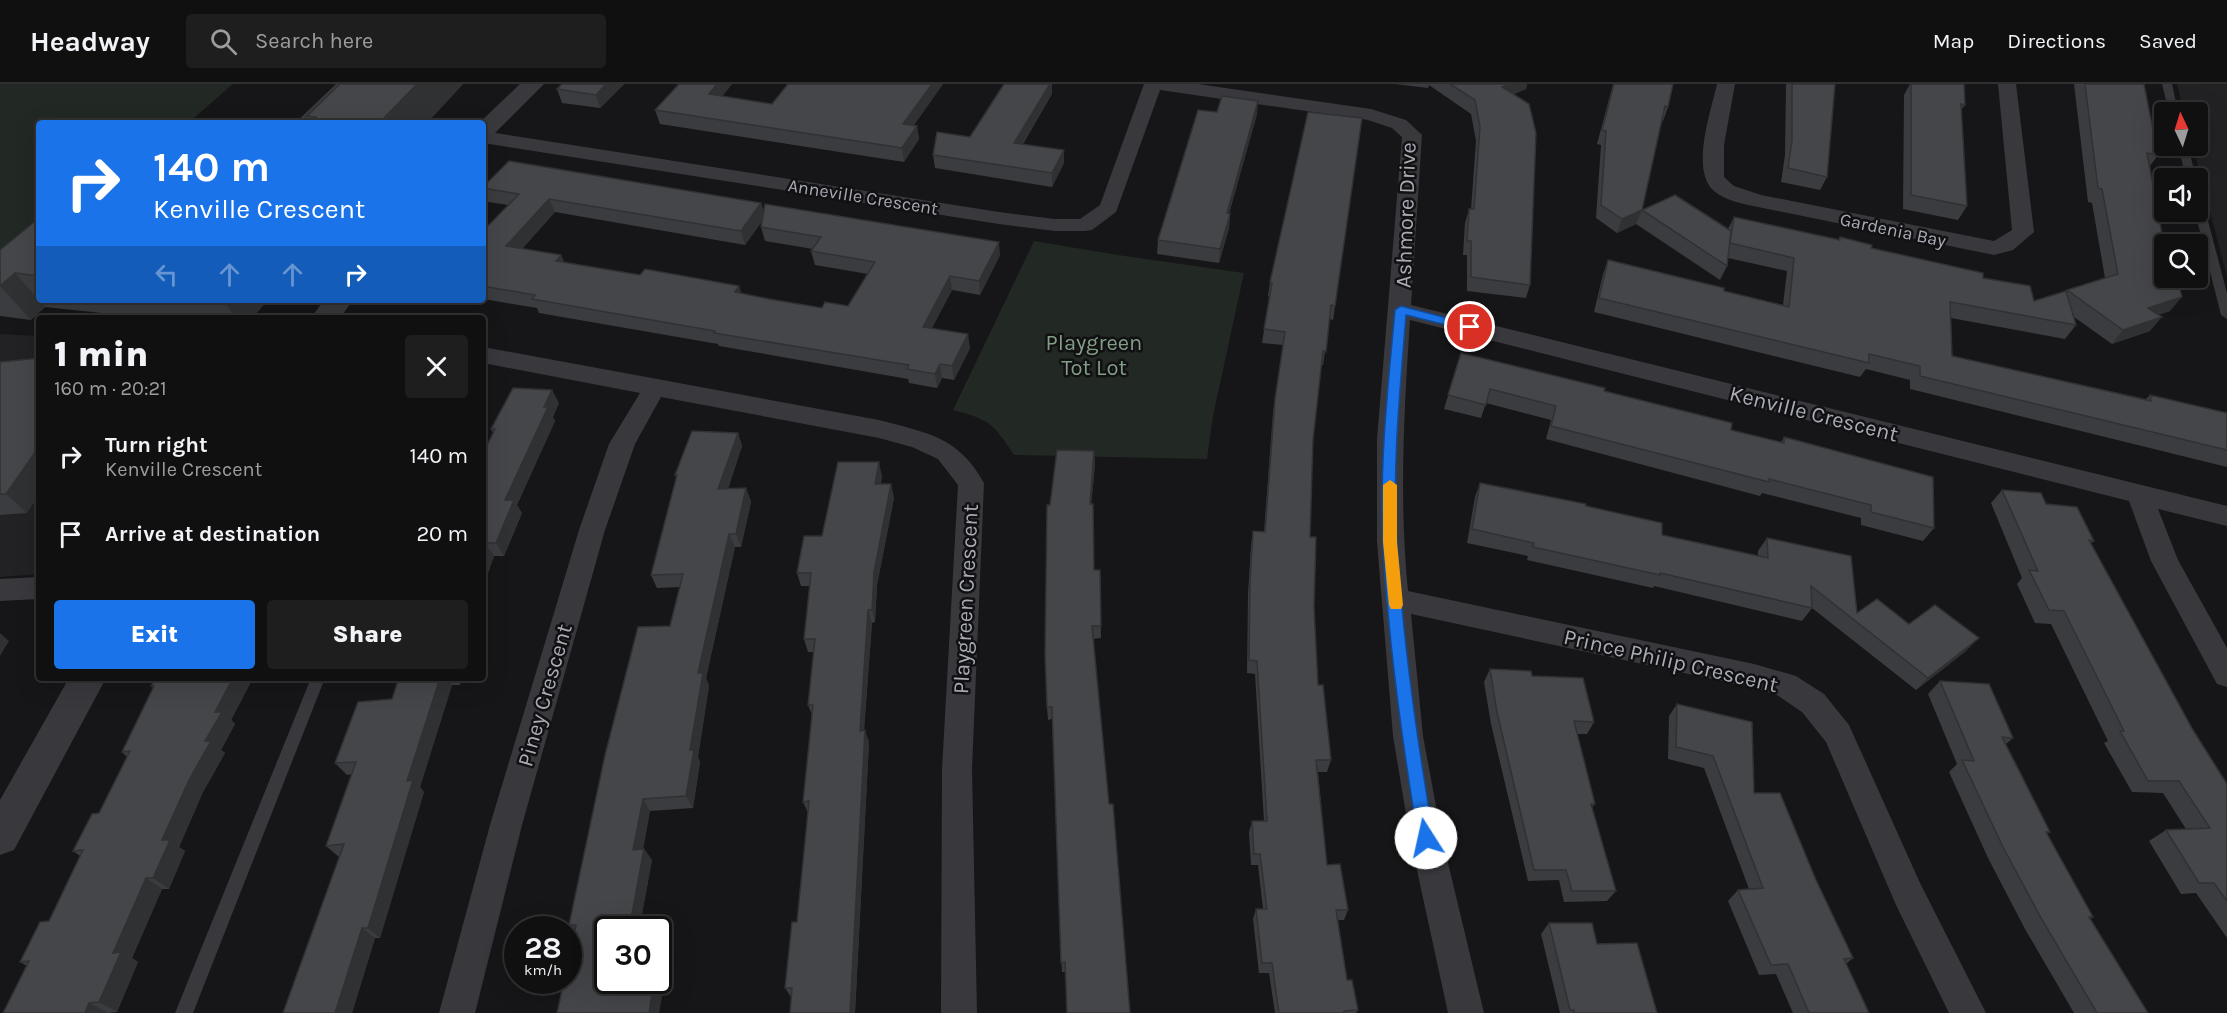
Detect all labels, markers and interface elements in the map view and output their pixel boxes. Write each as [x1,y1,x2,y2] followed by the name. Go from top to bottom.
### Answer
[186,14,606,68] search box
[30,25,150,58] text: Headway
[207,25,240,58] icon: search
[255,28,373,54] text: Search here
[1933,29,1974,53] text: Map
[2007,29,2106,53] text: Directions
[2139,29,2197,53] text: Saved
[2154,102,2208,156] north arrow
[2154,102,2208,288] map controls
[153,142,270,192] text: 140 m
[1390,142,1422,288] street label: Ashmore Drive
[54,144,132,222] icon: right
[2154,168,2208,222] button: sound
[786,174,940,220] street label: Anneville Crescent
[153,193,365,225] text: Kenville Crescent
[1838,208,1949,252] street label: Gardenia Bay
[2154,234,2208,288] button: search
[150,258,183,291] icon: left
[213,258,246,291] icon: ahead
[276,258,309,291] icon: ahead
[339,258,372,291] icon: right
[1444,301,1495,352] pin
[1453,310,1486,343] icon: arrive
[1046,330,1142,381] park label: Playgreen Tot Lot
[54,333,148,375] text: 1 min
[405,335,468,398] button: close
[54,377,167,400] text: 160 m · 20:21
[1727,380,1901,447] street label: Kenville Crescent
[105,432,208,458] text: Turn right
[54,440,87,473] icon: right
[410,443,468,469] text: 140 m
[105,458,262,481] text: Kenville Crescent
[948,503,984,695] street label: Playgreen Crescent
[54,518,87,551] icon: arrive
[105,521,320,547] text: Arrive at destination
[416,521,468,547] text: 20 m
[54,600,255,669] button: Exit
[267,600,468,669] button: Share
[512,621,578,770] street label: Piney Crescent
[1561,624,1780,698] street label: Prince Philip Crescent
[1394,806,1458,870] position arrow
[594,916,672,994] speed limit sign: 30
[524,930,562,966] text: 28
[524,961,562,979] text: km/h

